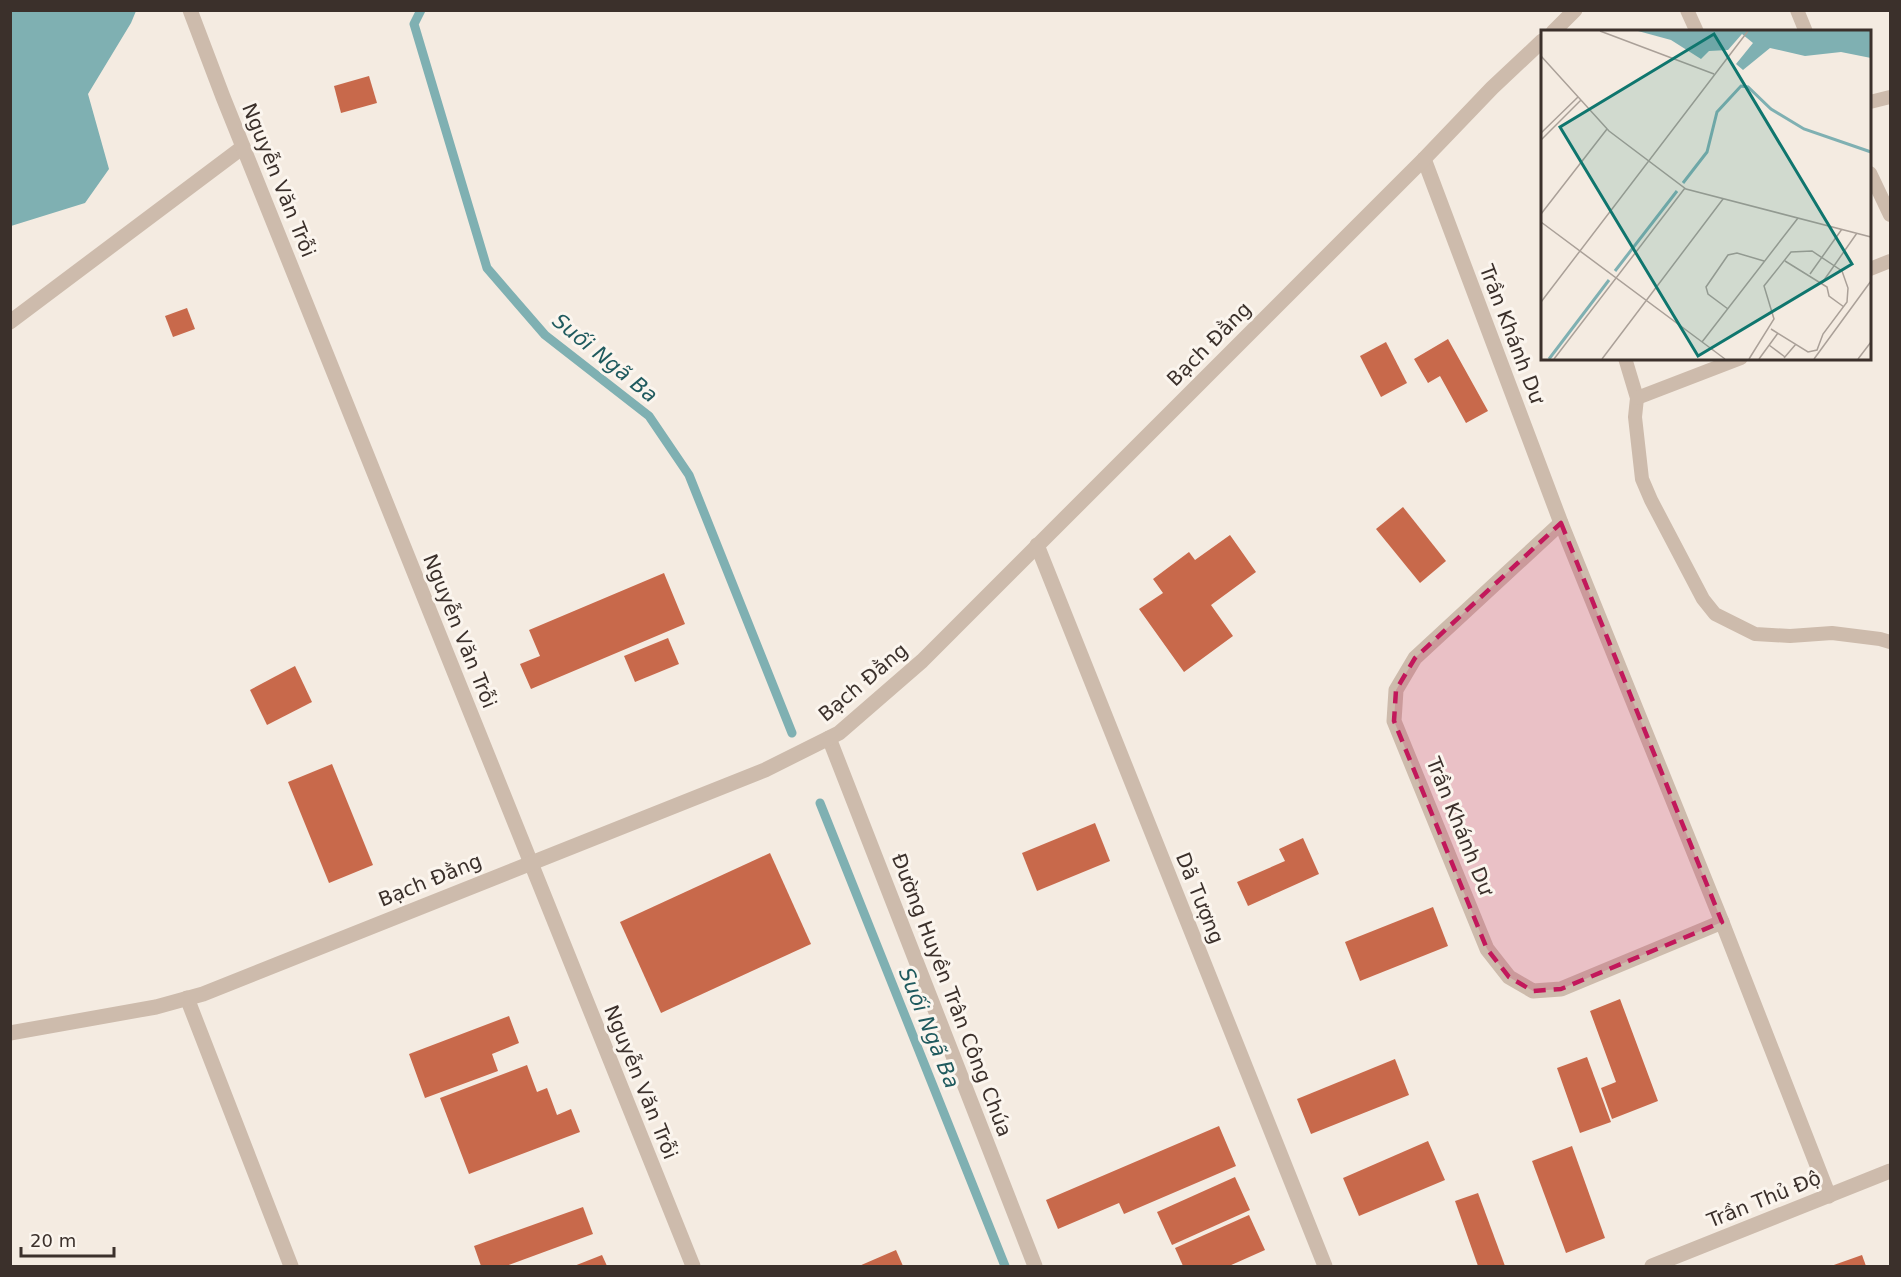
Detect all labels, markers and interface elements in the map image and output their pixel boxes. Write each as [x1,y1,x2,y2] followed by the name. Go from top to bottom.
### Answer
[1541,30,1871,360] inset map
[237,100,321,260] street label: Nguyễn Văn Trỗi
[1474,260,1550,408] street label: Trần Khánh Dư
[1162,297,1256,391] street label: Bạch Đằng
[548,308,662,408] water label: Suối Ngã Ba
[418,551,502,711] street label: Nguyễn Văn Trỗi
[813,638,913,726] street label: Bạch Đằng
[1421,753,1499,900] street label: Trần Khánh Dư
[375,848,485,912] street label: Bạch Đằng
[1171,849,1229,947] street label: Dã Tượng
[887,850,1017,1140] street label: Đường Huyền Trân Công Chúa
[894,964,964,1092] water label: Suối Ngã Ba
[599,1002,683,1162] street label: Nguyễn Văn Trỗi
[1703,1165,1824,1233] street label: Trần Thủ Độ
[21,1220,114,1258] scale bar
[30,1230,76,1251] text: 20 m

